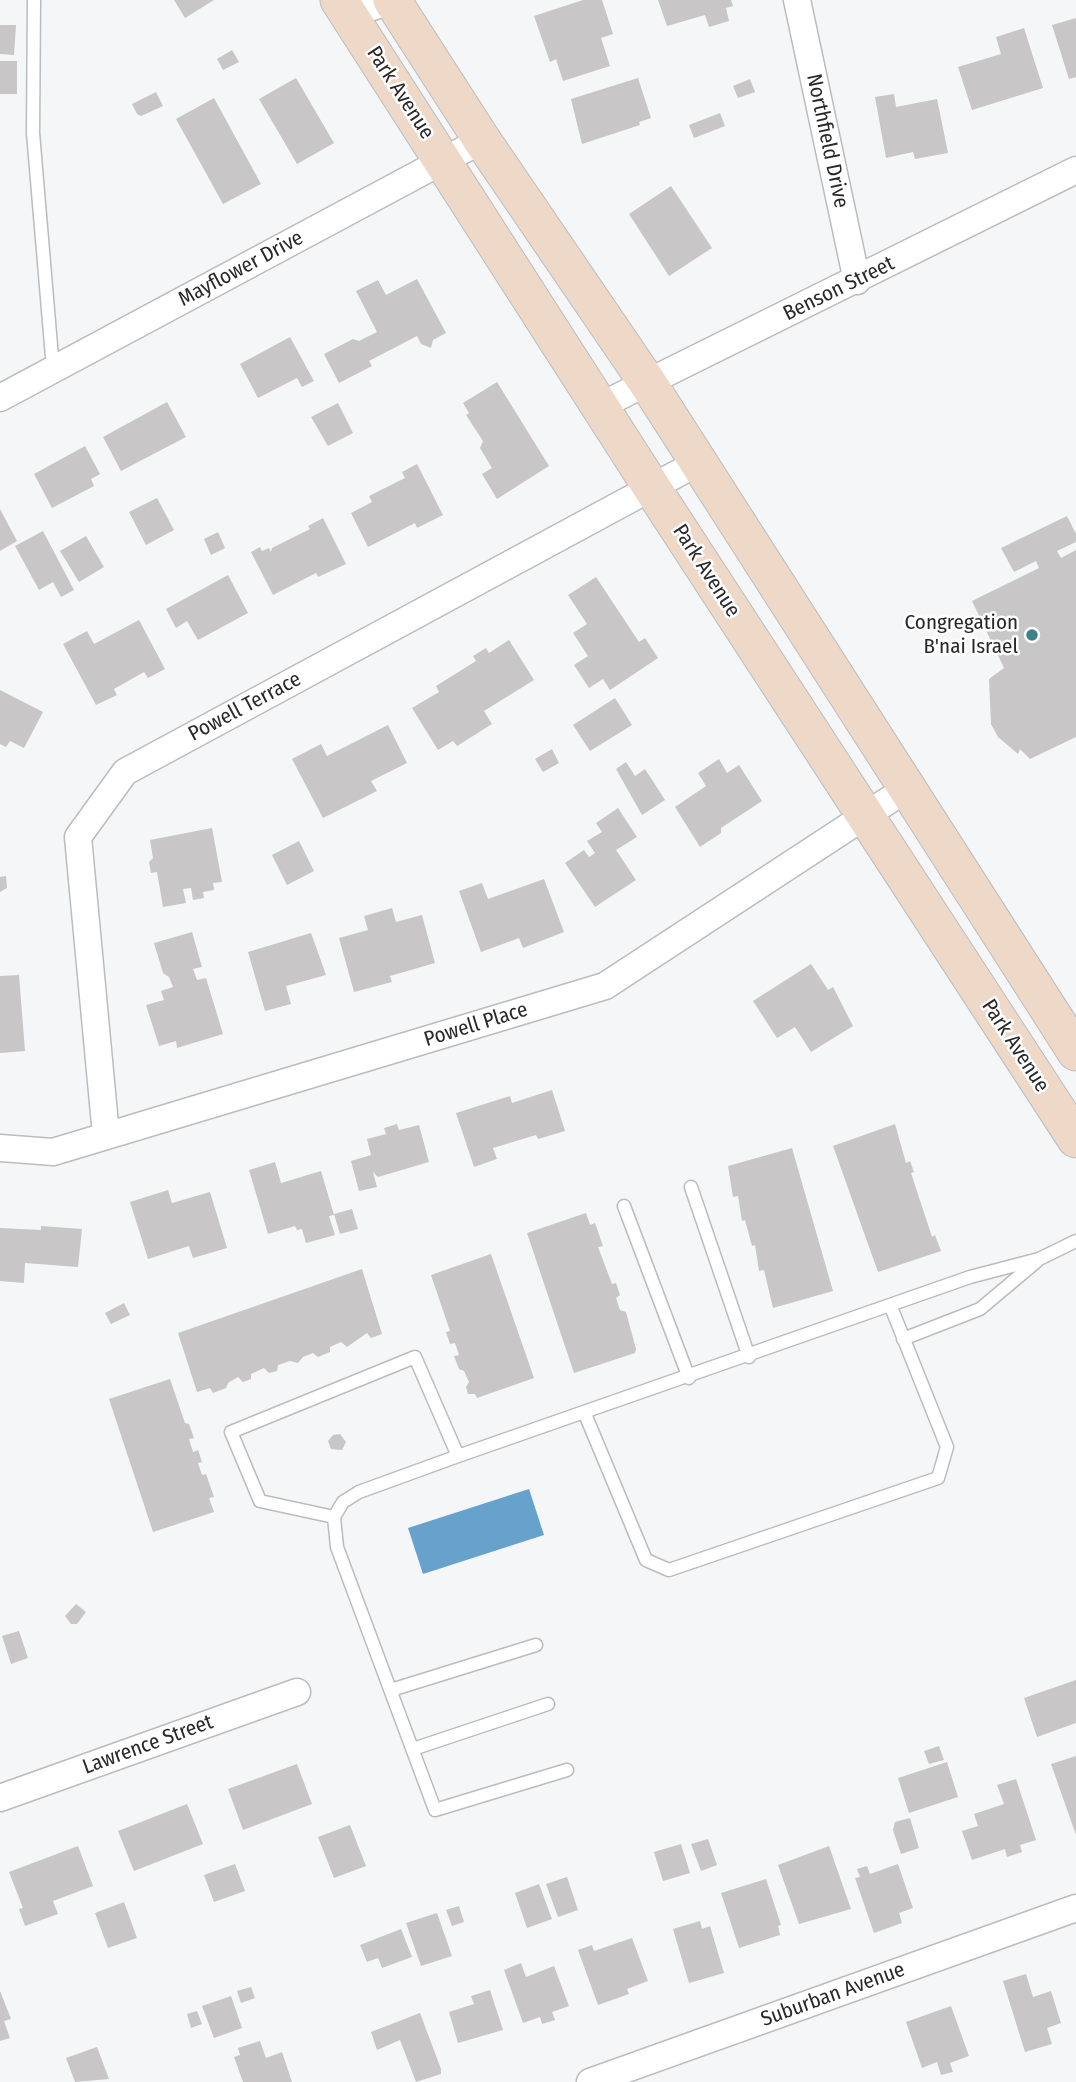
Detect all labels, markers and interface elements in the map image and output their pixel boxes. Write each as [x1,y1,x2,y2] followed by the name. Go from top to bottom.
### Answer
[361,42,439,144] street label: Park Avenue
[800,72,854,210] street label: Northfield Drive
[174,226,308,312] street label: Mayflower Drive
[779,251,899,327] street label: Benson Street
[667,520,745,622] street label: Park Avenue
[905,610,1018,660] place label: Congregation B'nai Israel
[1024,627,1040,643] marker: Congregation B'nai Israel
[184,667,306,747] street label: Powell Terrace
[976,995,1054,1097] street label: Park Avenue
[421,997,531,1053] street label: Powell Place
[79,1710,217,1780] street label: Lawrence Street
[758,1957,908,2033] street label: Suburban Avenue

